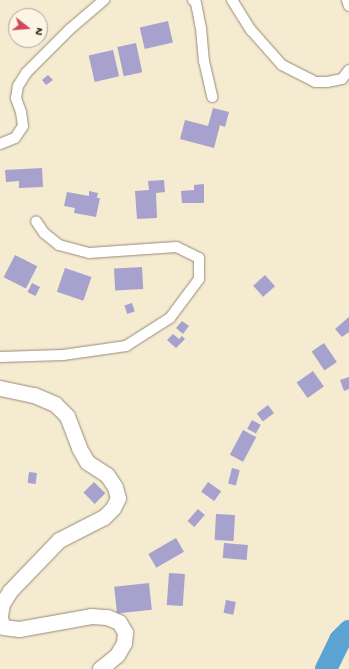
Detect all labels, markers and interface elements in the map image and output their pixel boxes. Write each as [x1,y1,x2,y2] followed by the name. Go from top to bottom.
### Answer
[8,8,48,48] north arrow
[32,26,45,36] text: N

